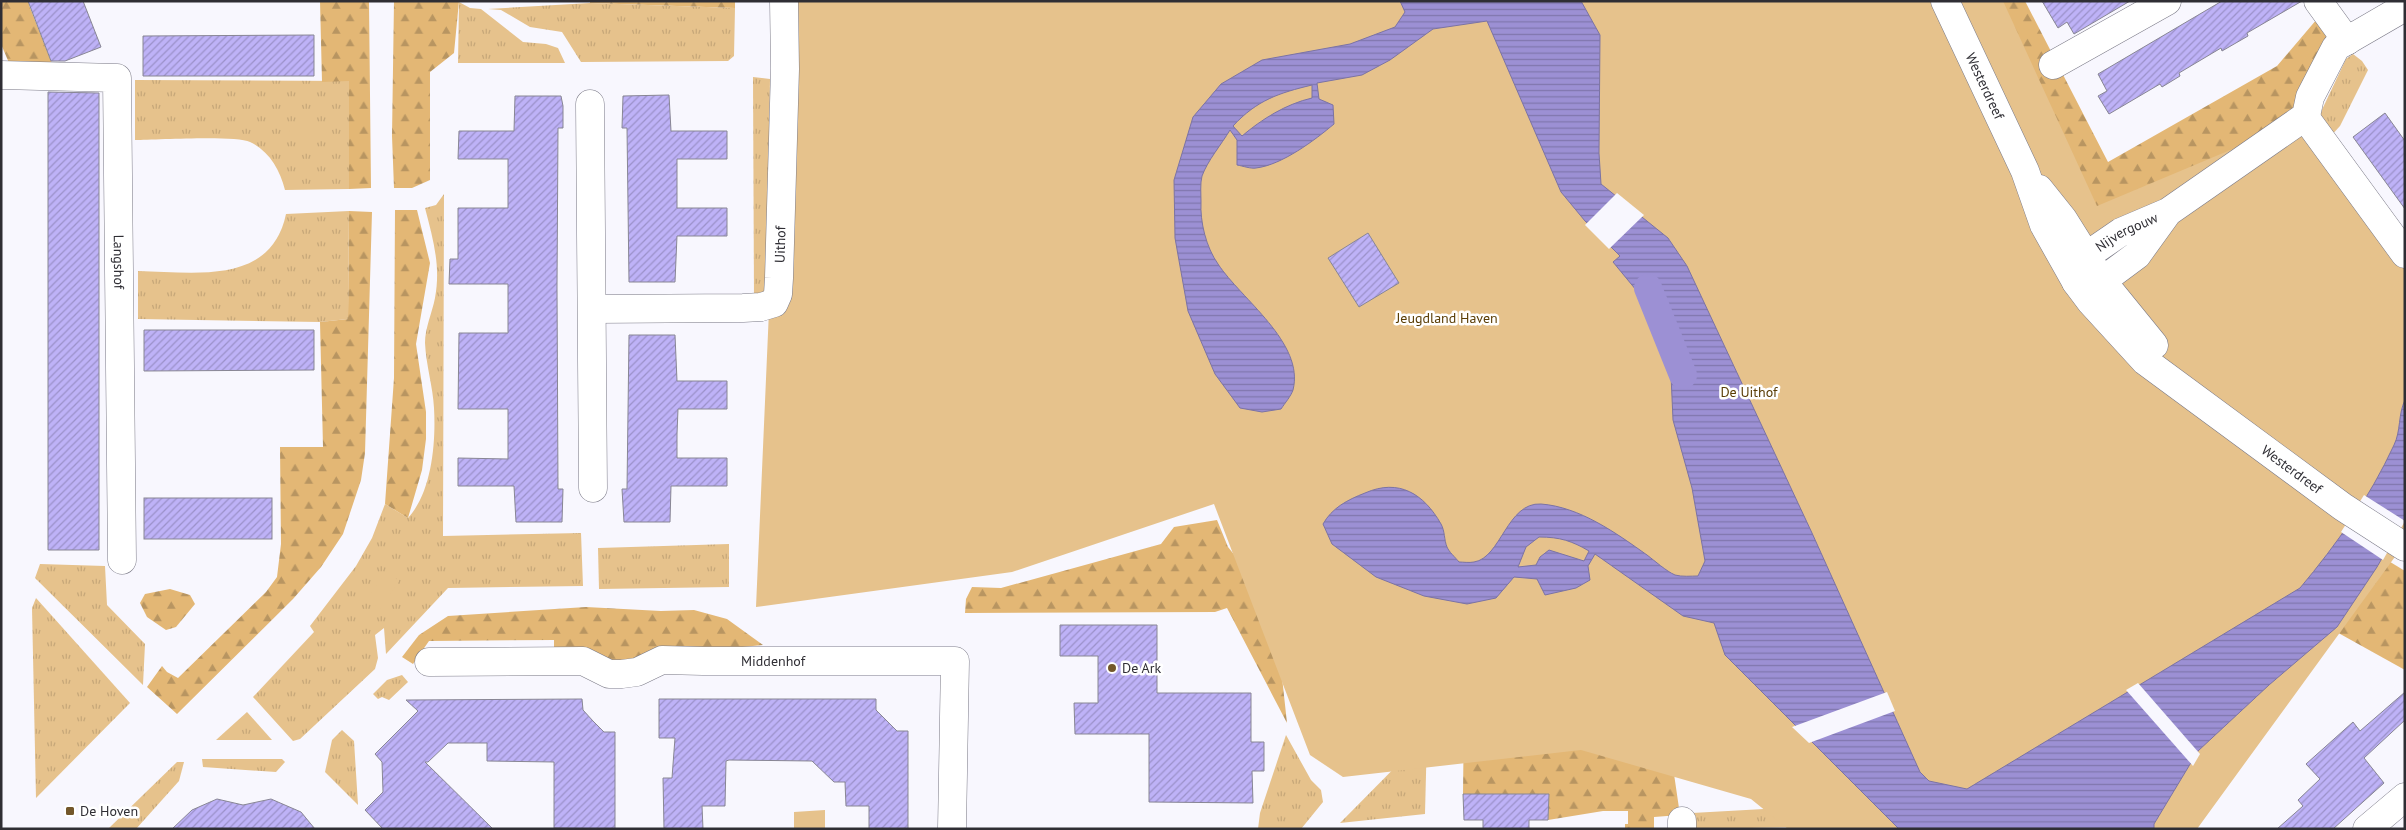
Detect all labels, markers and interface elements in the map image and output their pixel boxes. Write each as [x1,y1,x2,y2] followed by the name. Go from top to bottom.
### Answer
[1962,50,2009,123] street label: Westerdreef
[2092,208,2161,256] street label: Nijvergouw
[770,225,790,263] street label: Uithof
[110,235,128,290] street label: Langshof
[1395,309,1498,327] park label: Jeugdland Haven
[1720,383,1778,401] park label: De Uithof
[2258,441,2326,498] street label: Westerdreef
[741,652,806,670] street label: Middenhof
[1122,659,1162,677] place label: De Ark
[1106,662,1118,674] marker: De Ark
[80,802,138,820] place label: De Hoven
[64,805,76,817] marker: De Hoven

